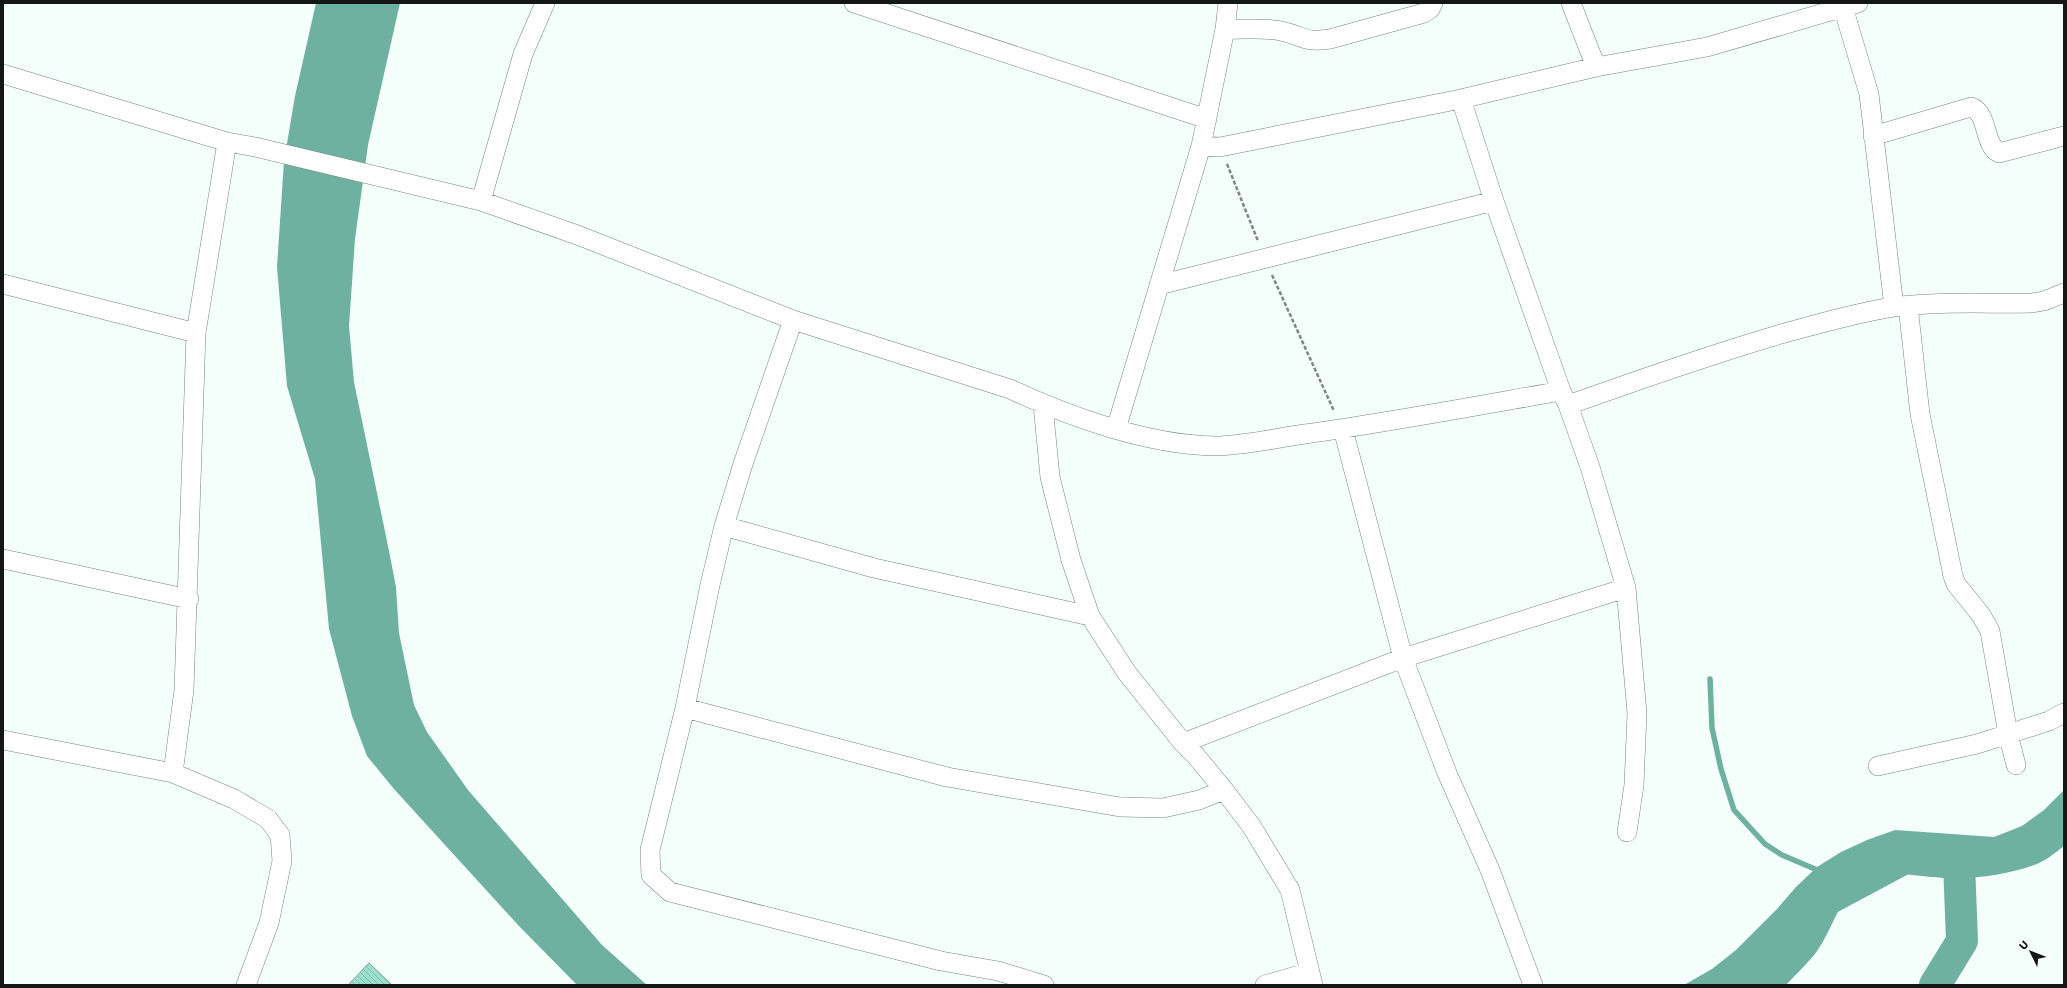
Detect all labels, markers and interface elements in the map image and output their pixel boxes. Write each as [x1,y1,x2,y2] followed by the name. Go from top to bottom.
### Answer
[2011,932,2051,972] north arrow
[2015,937,2032,953] text: U

